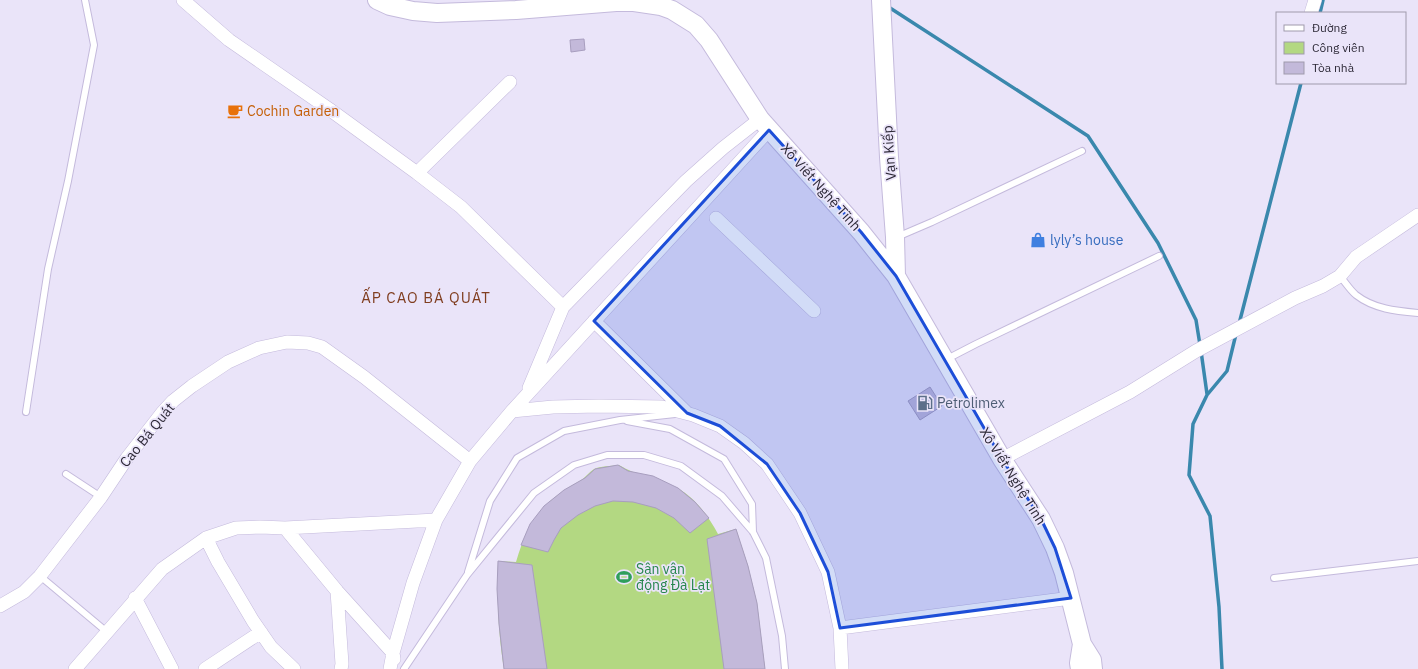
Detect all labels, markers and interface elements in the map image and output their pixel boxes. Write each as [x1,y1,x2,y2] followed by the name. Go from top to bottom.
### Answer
[1276,12,1406,84] legend
[1312,20,1347,35] text: Đường
[1312,40,1364,55] text: Công viên
[1312,60,1355,75] text: Tòa nhà
[226,102,244,120] cafe icon: Cochin Garden
[247,102,339,120] place label: Cochin Garden
[878,125,900,181] street label: Vạn Kiếp
[777,139,865,235] street label: Xô Viết Nghệ Tĩnh
[1029,231,1047,249] shop icon: lyly’s house
[1050,231,1124,249] place label: lyly’s house
[361,286,491,307] district label: ẤP CAO BÁ QUÁT
[916,394,934,412] fuel station icon: Petrolimex
[937,394,1005,412] place label: Petrolimex
[116,399,178,471] street label: Cao Bá Quát
[976,424,1050,528] street label: Xô Viết Nghệ Tĩnh
[636,560,710,594] place label: Sân vận động Đà Lạt
[615,568,633,586] sports icon: Sân vận động Đà Lạt

